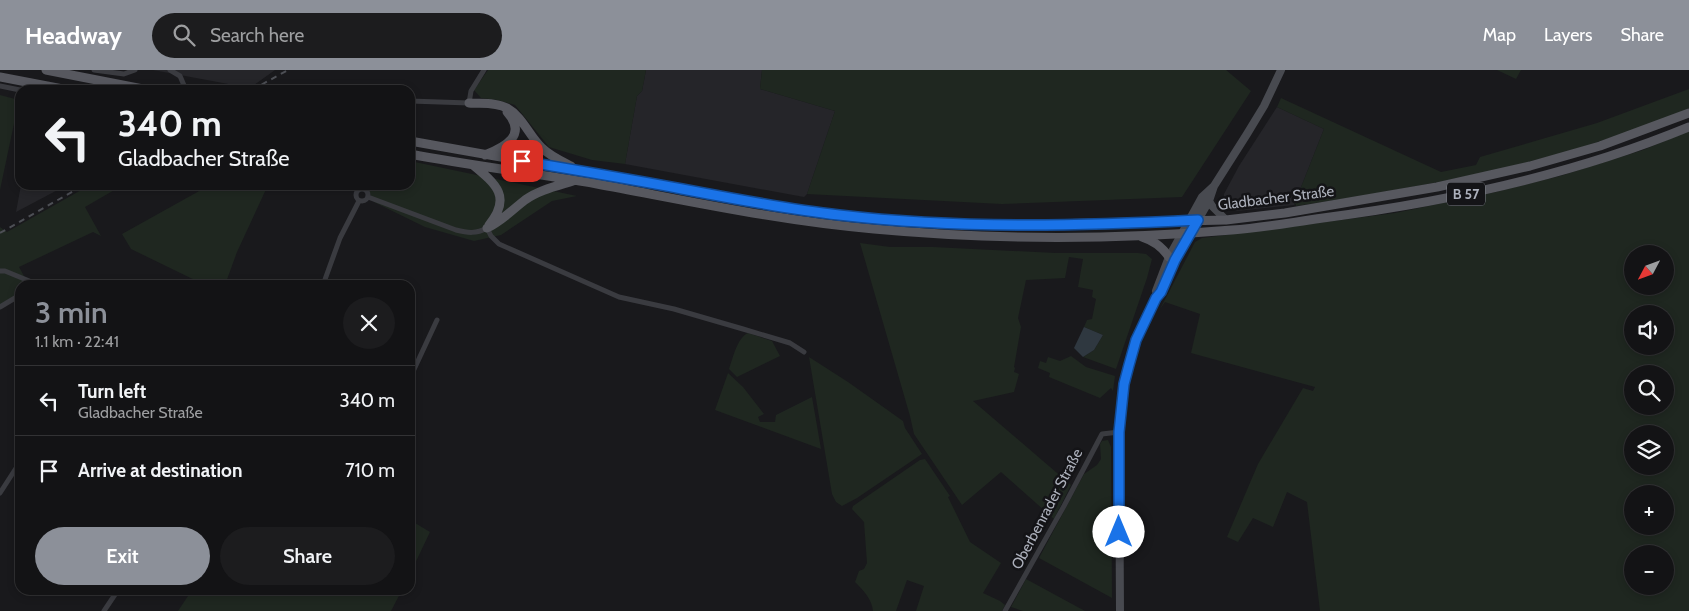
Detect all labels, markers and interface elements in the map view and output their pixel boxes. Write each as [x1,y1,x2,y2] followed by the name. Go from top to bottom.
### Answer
[152,13,502,58] search box
[25,21,122,50] text: Headway
[170,21,198,49] icon: search
[210,24,304,47] text: Search here
[1483,24,1516,46] text: Map
[1544,24,1593,46] text: Layers
[1621,24,1664,46] text: Share
[118,102,222,145] text: 340 m
[35,105,100,170] icon: left
[501,140,543,182] pin
[118,145,290,172] text: Gladbacher Straße
[508,147,536,175] icon: arrive
[1217,182,1335,214] street label: Gladbacher Straße
[1447,182,1485,206] road number: B 57
[1624,245,1674,295] north arrow
[1624,245,1674,595] map controls
[35,294,108,331] text: 3 min
[343,297,395,349] button: close
[1624,305,1674,355] button: sound
[35,332,119,351] text: 1.1 km · 22:41
[1624,365,1674,415] button: search
[78,380,146,403] text: Turn left
[35,387,63,415] icon: left
[340,389,395,412] text: 340 m
[78,403,203,422] text: Gladbacher Straße
[1624,425,1674,475] button: layers
[1008,445,1087,572] street label: Oberbenrader Straße
[35,457,63,485] icon: arrive
[78,459,242,482] text: Arrive at destination
[345,459,395,482] text: 710 m
[1624,485,1674,535] button: +
[1092,505,1144,557] position arrow
[35,527,210,585] button: Exit
[220,527,395,585] button: Share
[1624,545,1674,595] button: −

